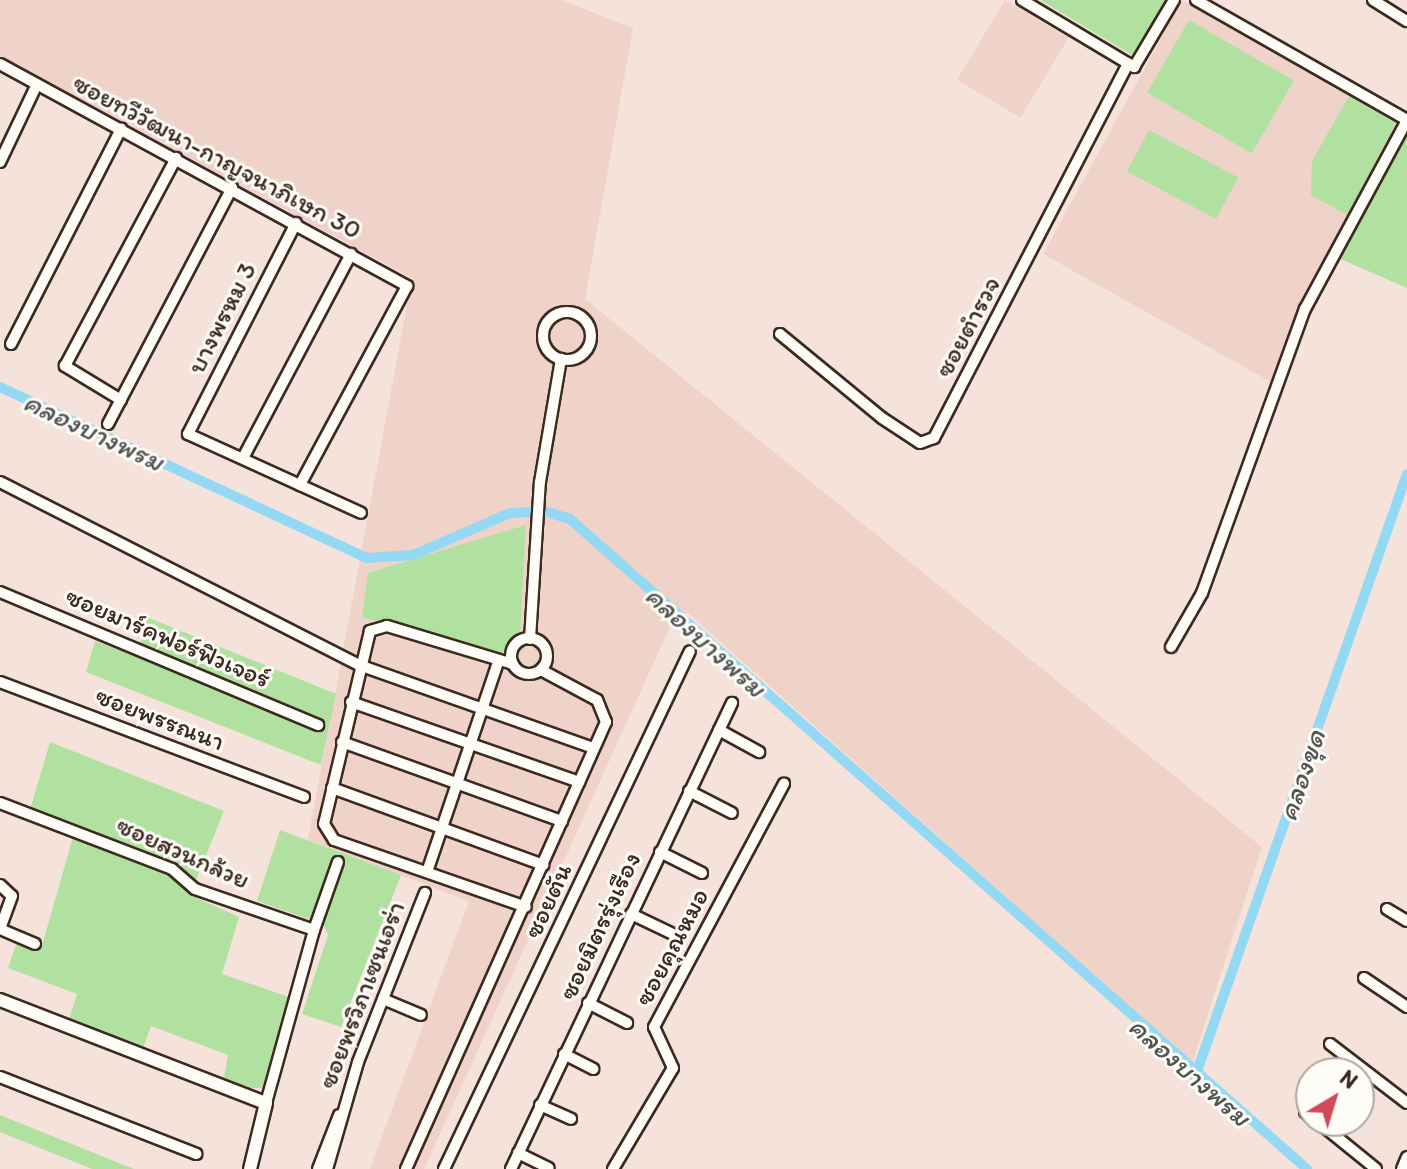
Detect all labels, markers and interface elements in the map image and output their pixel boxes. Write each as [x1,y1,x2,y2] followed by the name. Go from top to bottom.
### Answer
[68,68,366,246] street label: ซอยทวีวัฒนา-กาญจนาภิเษก 30
[181,257,263,379] street label: บางพรหม 3
[929,272,1007,382] street label: ซอยตำรวจ
[19,384,169,478] water label: คลองบางพรม
[639,578,773,704] water label: คลองบางพรม
[61,581,275,695] street label: ซอยมาร์คฟอร์ฟิวเจอร์
[91,680,229,758] street label: ซอยพรรณนา
[1270,725,1332,825] water label: คลองขุด
[112,810,254,896] street label: ซอยสวนกล้วย
[552,847,648,1005] street label: ซอยมิตรรุ่งเรือง
[517,859,579,943] street label: ซอยตัน
[628,883,716,1011] street label: ซอยคุณหมอ
[312,897,412,1093] street label: ซอยพรวิภาเซนเอร่า
[1122,1009,1258,1133] water label: คลองบางพรม
[1295,1057,1375,1137] north arrow
[1335,1064,1363,1094] text: N

